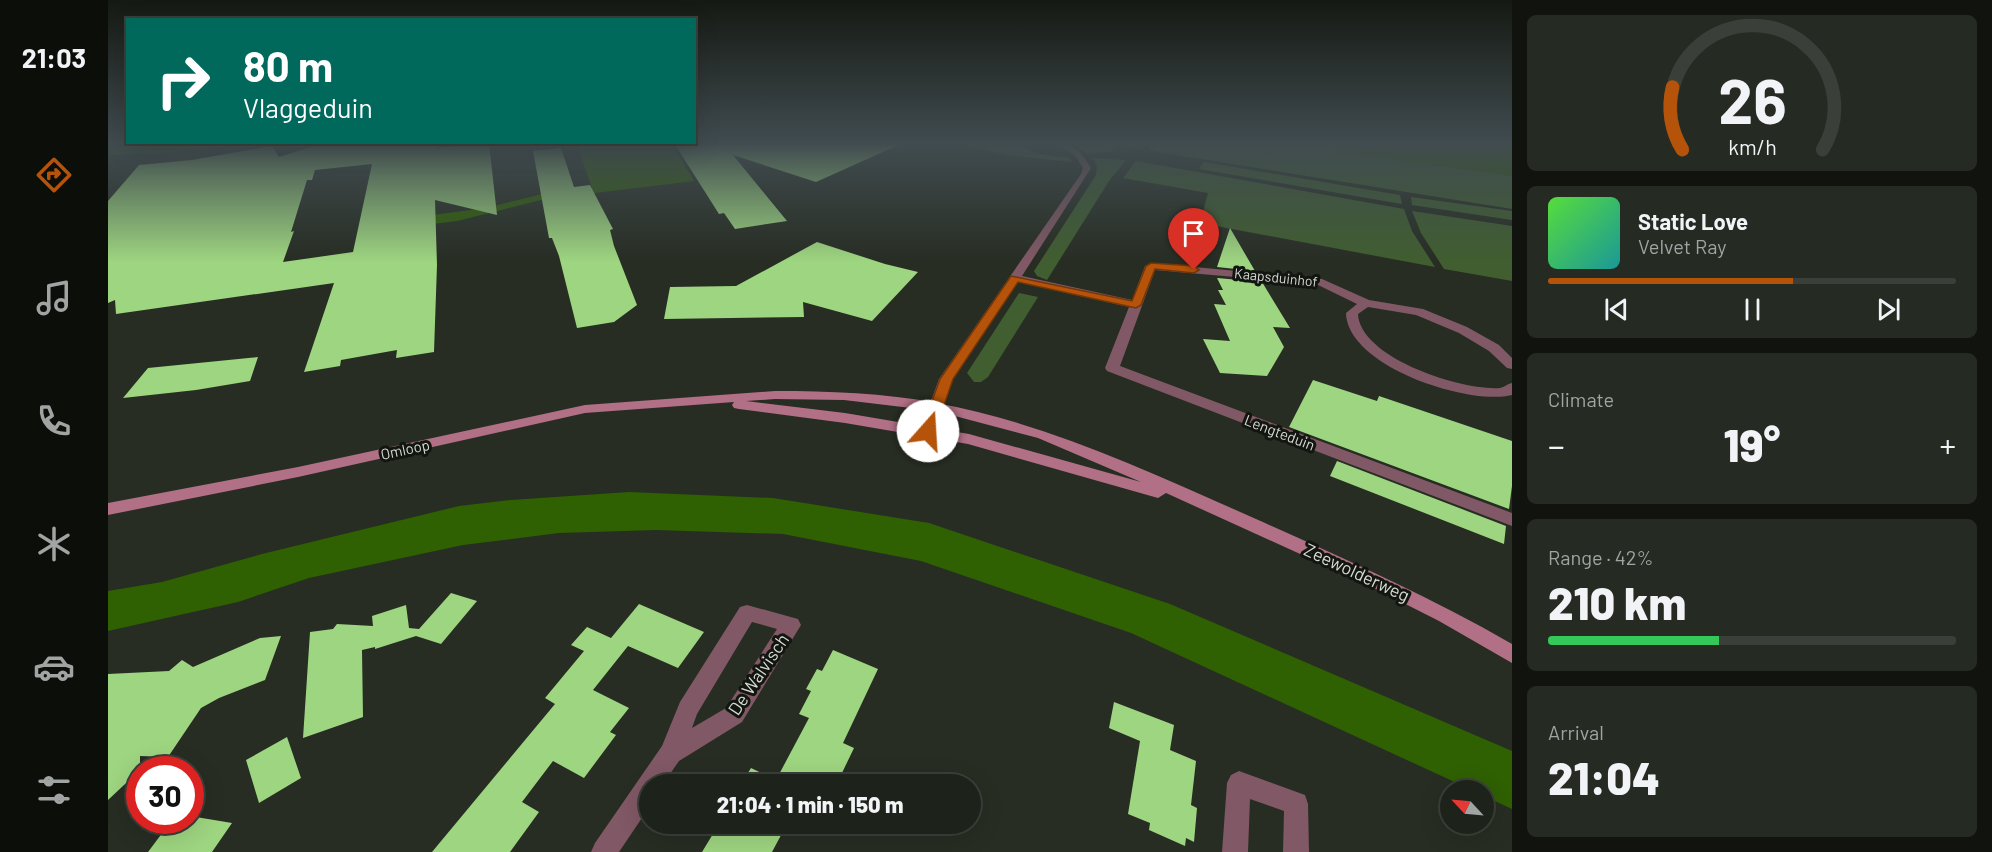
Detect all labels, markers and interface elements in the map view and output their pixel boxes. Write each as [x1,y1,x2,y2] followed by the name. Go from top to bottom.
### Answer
[243,40,333,90] text: 80 m
[22,41,86,73] text: 21:03
[144,42,222,120] icon: right
[1718,62,1786,136] text: 26
[243,91,373,123] text: Vlaggeduin
[1728,134,1776,159] text: km/h
[33,154,75,196] icon: directions
[1168,208,1219,270] pin
[1638,208,1748,234] text: Static Love
[1177,217,1210,250] icon: arrive
[1638,234,1727,258] text: Velvet Ray
[1234,264,1318,290] street label: Kaapsduinhof
[33,277,75,319] icon: music
[1600,293,1633,326] icon: previous
[1736,293,1769,326] icon: pause
[1872,293,1905,326] icon: next
[1548,387,1614,411] text: Climate
[896,399,960,463] position arrow
[33,400,75,442] icon: phone
[1242,410,1318,454] street label: Lengteduin
[1724,417,1780,471] text: 19°
[1548,425,1565,465] text: −
[1940,425,1956,465] text: +
[379,435,431,463] street label: Omloop
[33,523,75,565] icon: climate
[1301,538,1413,606] street label: Zeewolderweg
[1548,545,1654,569] text: Range · 42%
[1548,575,1686,629] text: 210 km
[723,629,793,719] street label: De Walvisch
[33,646,75,688] icon: car
[1548,720,1604,744] text: Arrival
[1548,750,1660,804] text: 21:04
[126,756,204,834] speed limit sign: 30
[33,769,75,811] icon: filters
[1440,780,1494,834] north arrow
[1440,780,1494,834] map controls
[717,791,903,817] text: 21:04 · 1 min · 150 m

